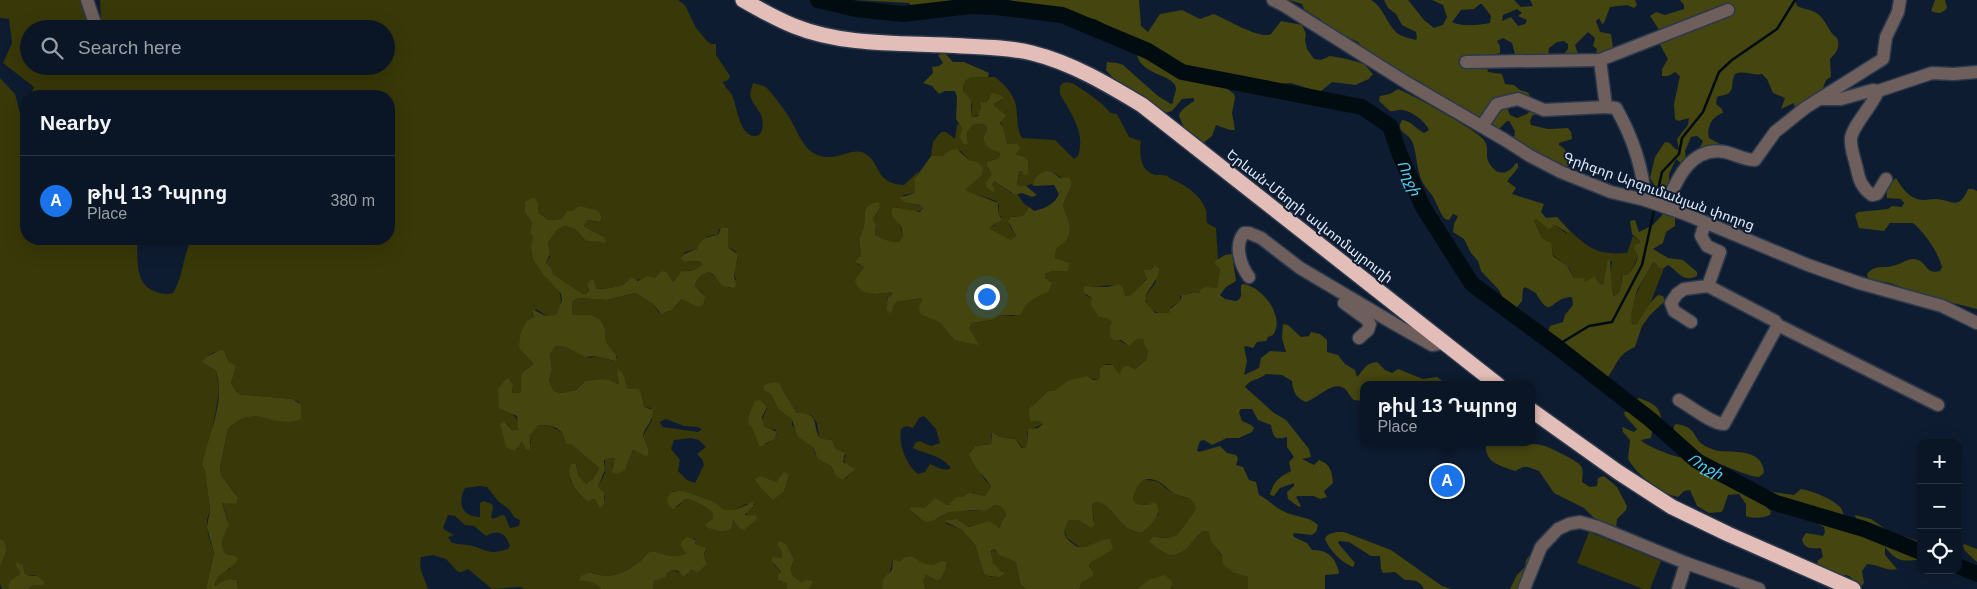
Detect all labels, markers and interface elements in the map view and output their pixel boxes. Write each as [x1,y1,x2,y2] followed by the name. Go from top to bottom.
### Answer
[20,20,395,75] search box
[38,34,66,62] icon: search
[78,37,182,58] text: Search here
[40,111,111,134] text: Nearby
[1224,146,1396,286] street label: Երևան-Մեղրի ավտոմայրուղի
[1561,149,1757,233] street label: Գրիգոր Արզումանյան փողոց
[1395,157,1426,199] water label: Ողջի
[87,182,227,203] text: թիվ 13 Դպրոց
[50,192,62,209] text: A
[331,192,375,209] text: 380 m
[87,205,127,222] text: Place
[974,284,1000,310] your location
[1360,381,1535,446] popup
[1377,395,1518,416] text: թիվ 13 Դպրոց
[1377,418,1417,435] text: Place
[1917,439,1962,574] map controls
[1917,439,1962,484] button: +
[1685,449,1727,483] water label: Ողջի
[1431,462,1463,500] pin: A
[1917,484,1962,529] button: −
[1917,529,1962,574] button: locate

